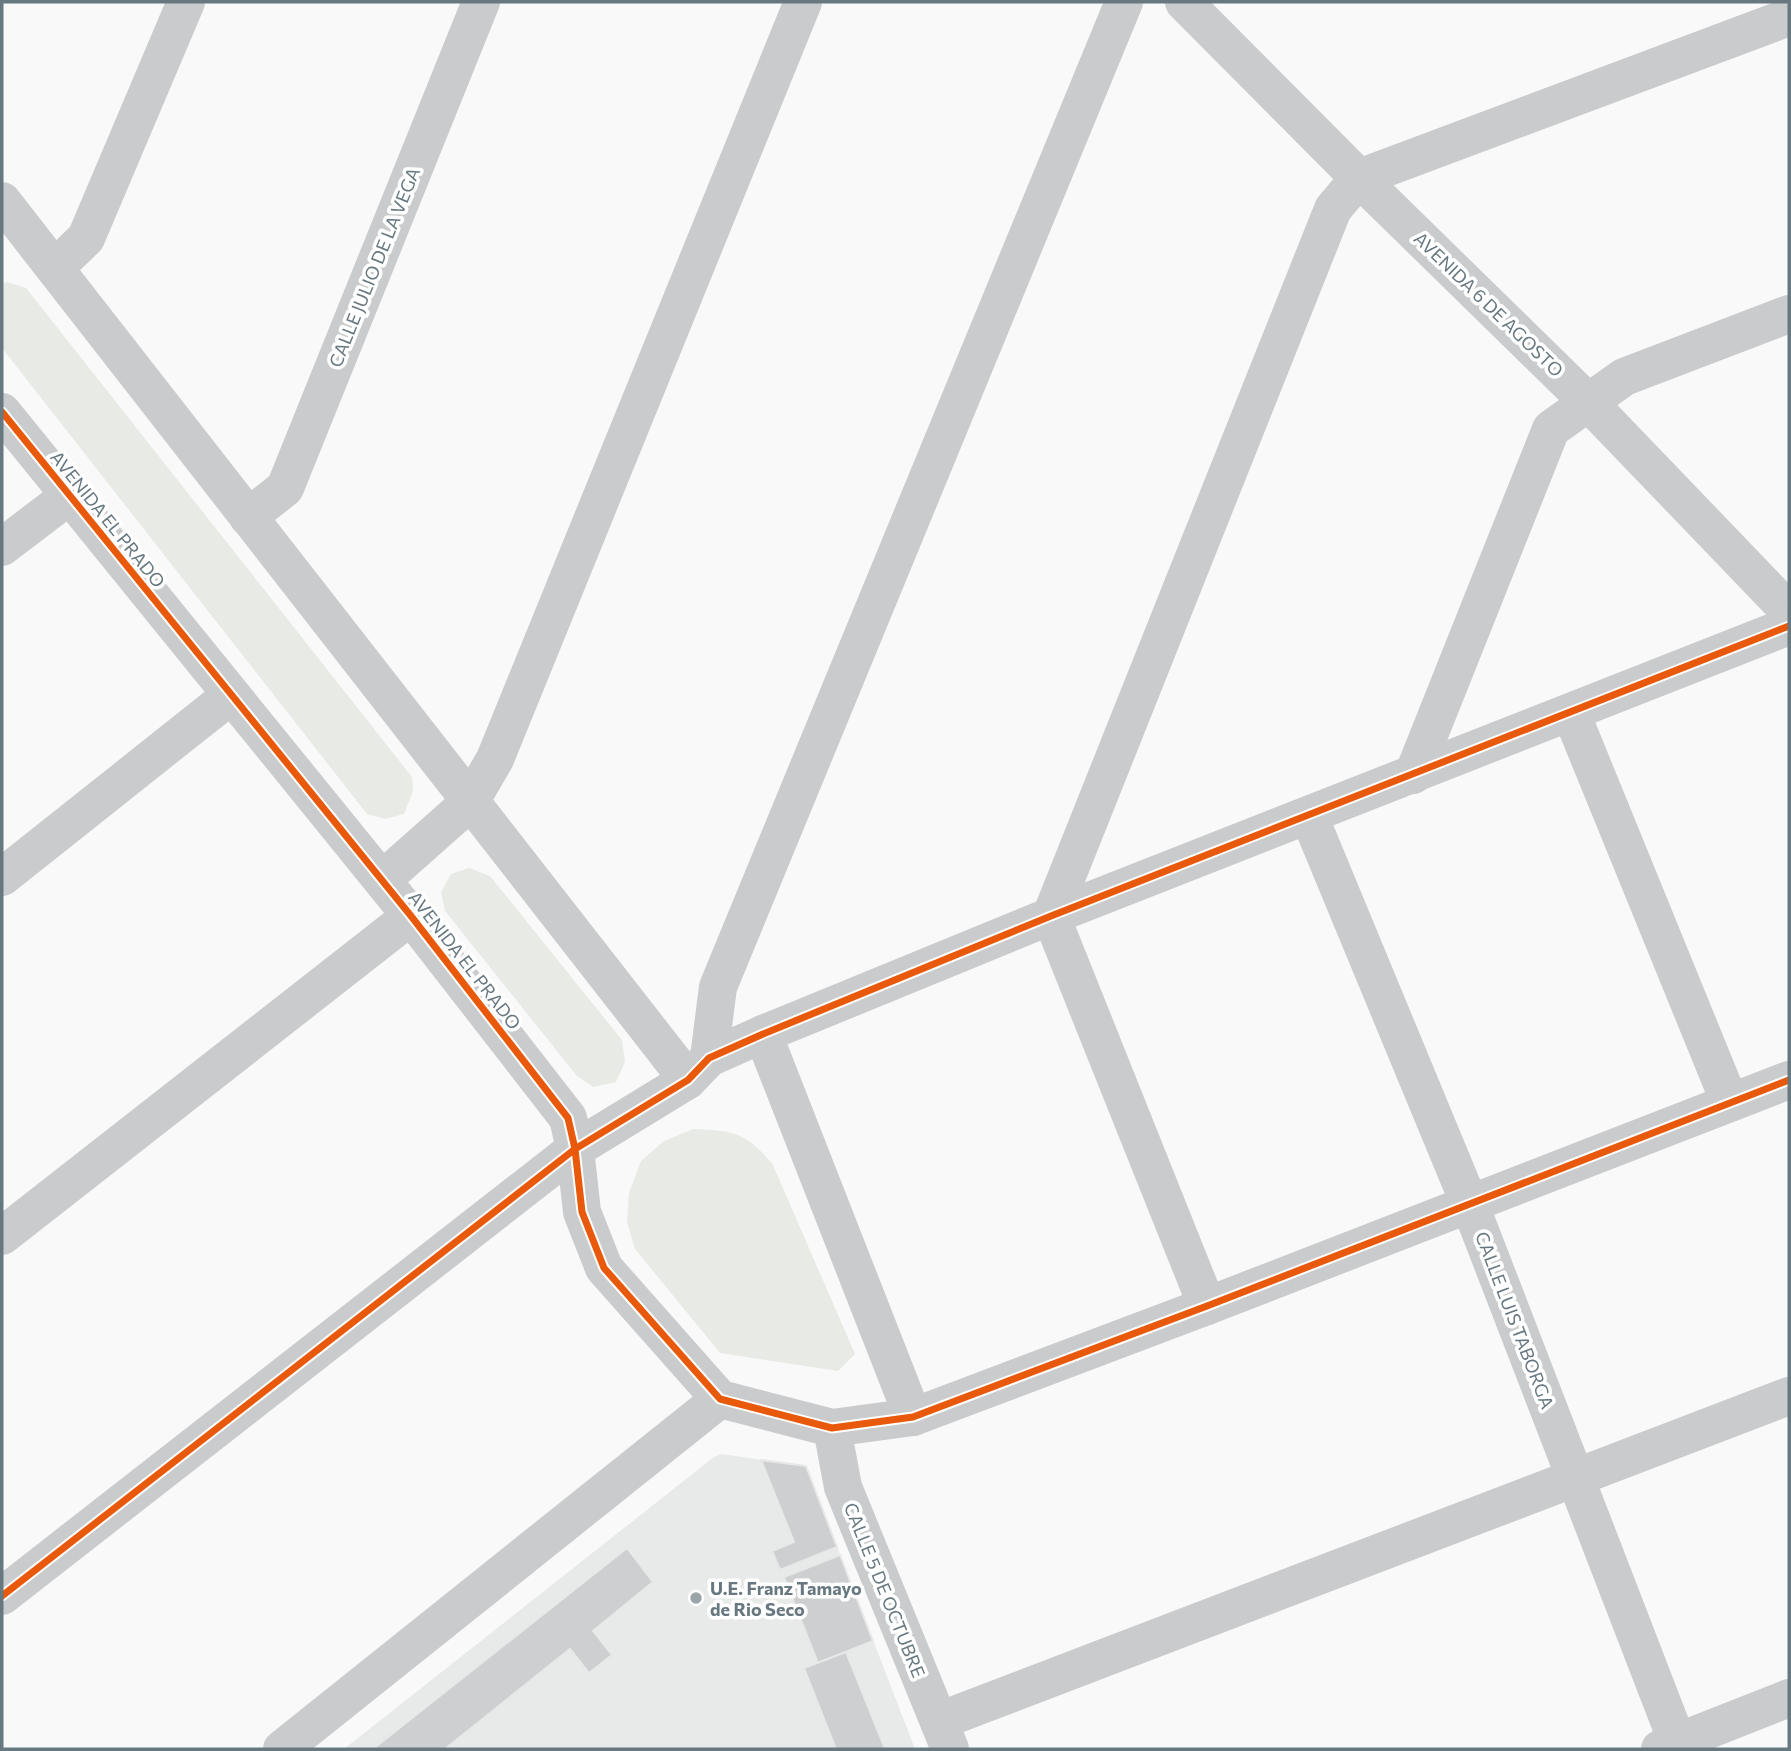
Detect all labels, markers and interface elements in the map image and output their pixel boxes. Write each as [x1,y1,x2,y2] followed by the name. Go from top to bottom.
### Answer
[324,164,424,370] street label: CALLE JULIO DE LA VEGA
[1410,227,1568,381] street label: AVENIDA 6 DE AGOSTO
[46,446,170,592] street label: AVENIDA EL PRADO
[404,886,526,1034] street label: AVENIDA EL PRADO
[1471,1228,1559,1412] street label: CALLE LUIS TABORGA
[840,1499,930,1681] street label: CALLE 5 DE OCTUBRE
[710,1577,862,1620] place label: U.E. Franz Tamayo de Rio Seco
[688,1590,704,1606] marker: U.E. Franz Tamayo de Rio Seco

